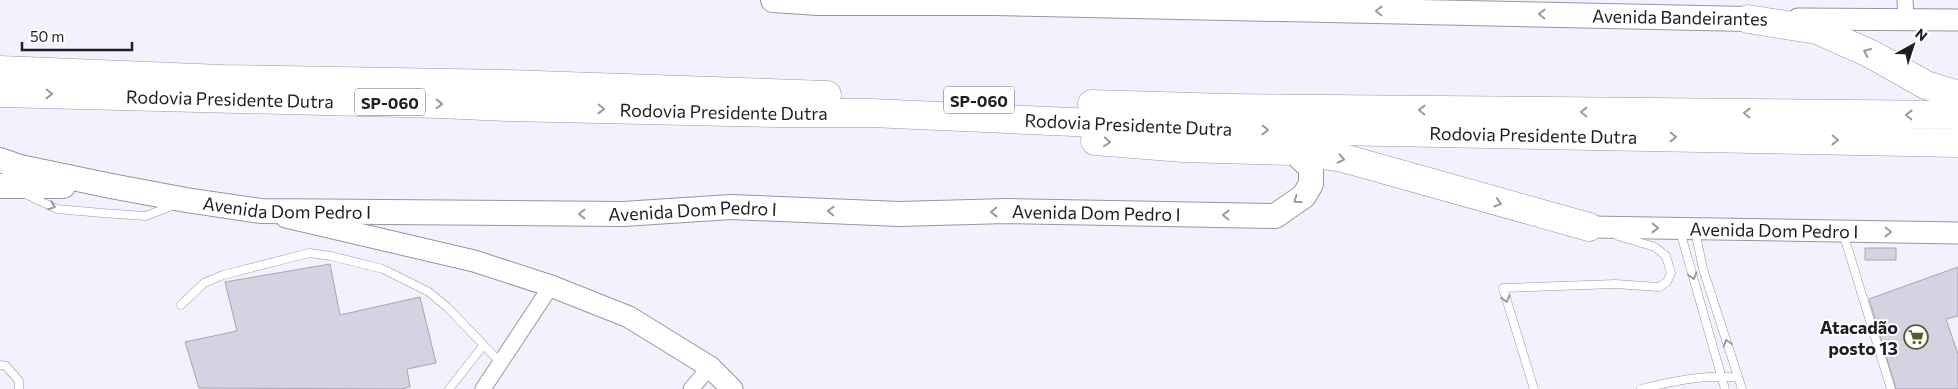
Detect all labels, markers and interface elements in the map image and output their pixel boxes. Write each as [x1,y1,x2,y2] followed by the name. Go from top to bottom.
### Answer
[1592,4,1768,30] street label: Avenida Bandeirantes
[1375,6,1383,16] one-way arrow
[1538,9,1546,19] one-way arrow
[22,20,132,52] scale bar
[1888,20,1938,70] north arrow
[1912,25,1931,44] text: N
[30,27,64,45] text: 50 m
[1863,48,1872,59] one-way arrow
[126,85,334,112] street label: Rodovia Presidente Dutra
[944,86,1014,114] road number: SP-060
[355,88,425,115] road number: SP-060
[45,89,53,100] one-way arrow
[435,98,443,109] one-way arrow
[620,99,828,124] street label: Rodovia Presidente Dutra
[598,104,605,114] one-way arrow
[1418,105,1426,115] one-way arrow
[1580,107,1588,117] one-way arrow
[1743,108,1750,118] one-way arrow
[1024,109,1233,140] street label: Rodovia Presidente Dutra
[1905,110,1913,120] one-way arrow
[1429,122,1637,148] street label: Rodovia Presidente Dutra
[1261,124,1269,135] one-way arrow
[1669,132,1677,142] one-way arrow
[1832,135,1839,145] one-way arrow
[1103,136,1111,147] one-way arrow
[1337,153,1346,163] one-way arrow
[201,192,371,223] street label: Avenida Dom Pedro I
[1293,194,1303,203] one-way arrow
[608,196,777,225] street label: Avenida Dom Pedro I
[1493,197,1502,208] one-way arrow
[47,200,56,210] one-way arrow
[1012,200,1181,225] street label: Avenida Dom Pedro I
[827,206,835,216] one-way arrow
[989,206,997,217] one-way arrow
[577,209,585,219] one-way arrow
[1222,210,1230,220] one-way arrow
[1689,218,1858,242] street label: Avenida Dom Pedro I
[1652,223,1660,233] one-way arrow
[1884,226,1892,237] one-way arrow
[1687,271,1697,279] one-way arrow
[1501,294,1511,303] one-way arrow
[1820,316,1898,359] place label: Atacadão posto 13
[1903,324,1929,350] supermarket icon: Atacadão posto 13
[1722,339,1732,347] one-way arrow

